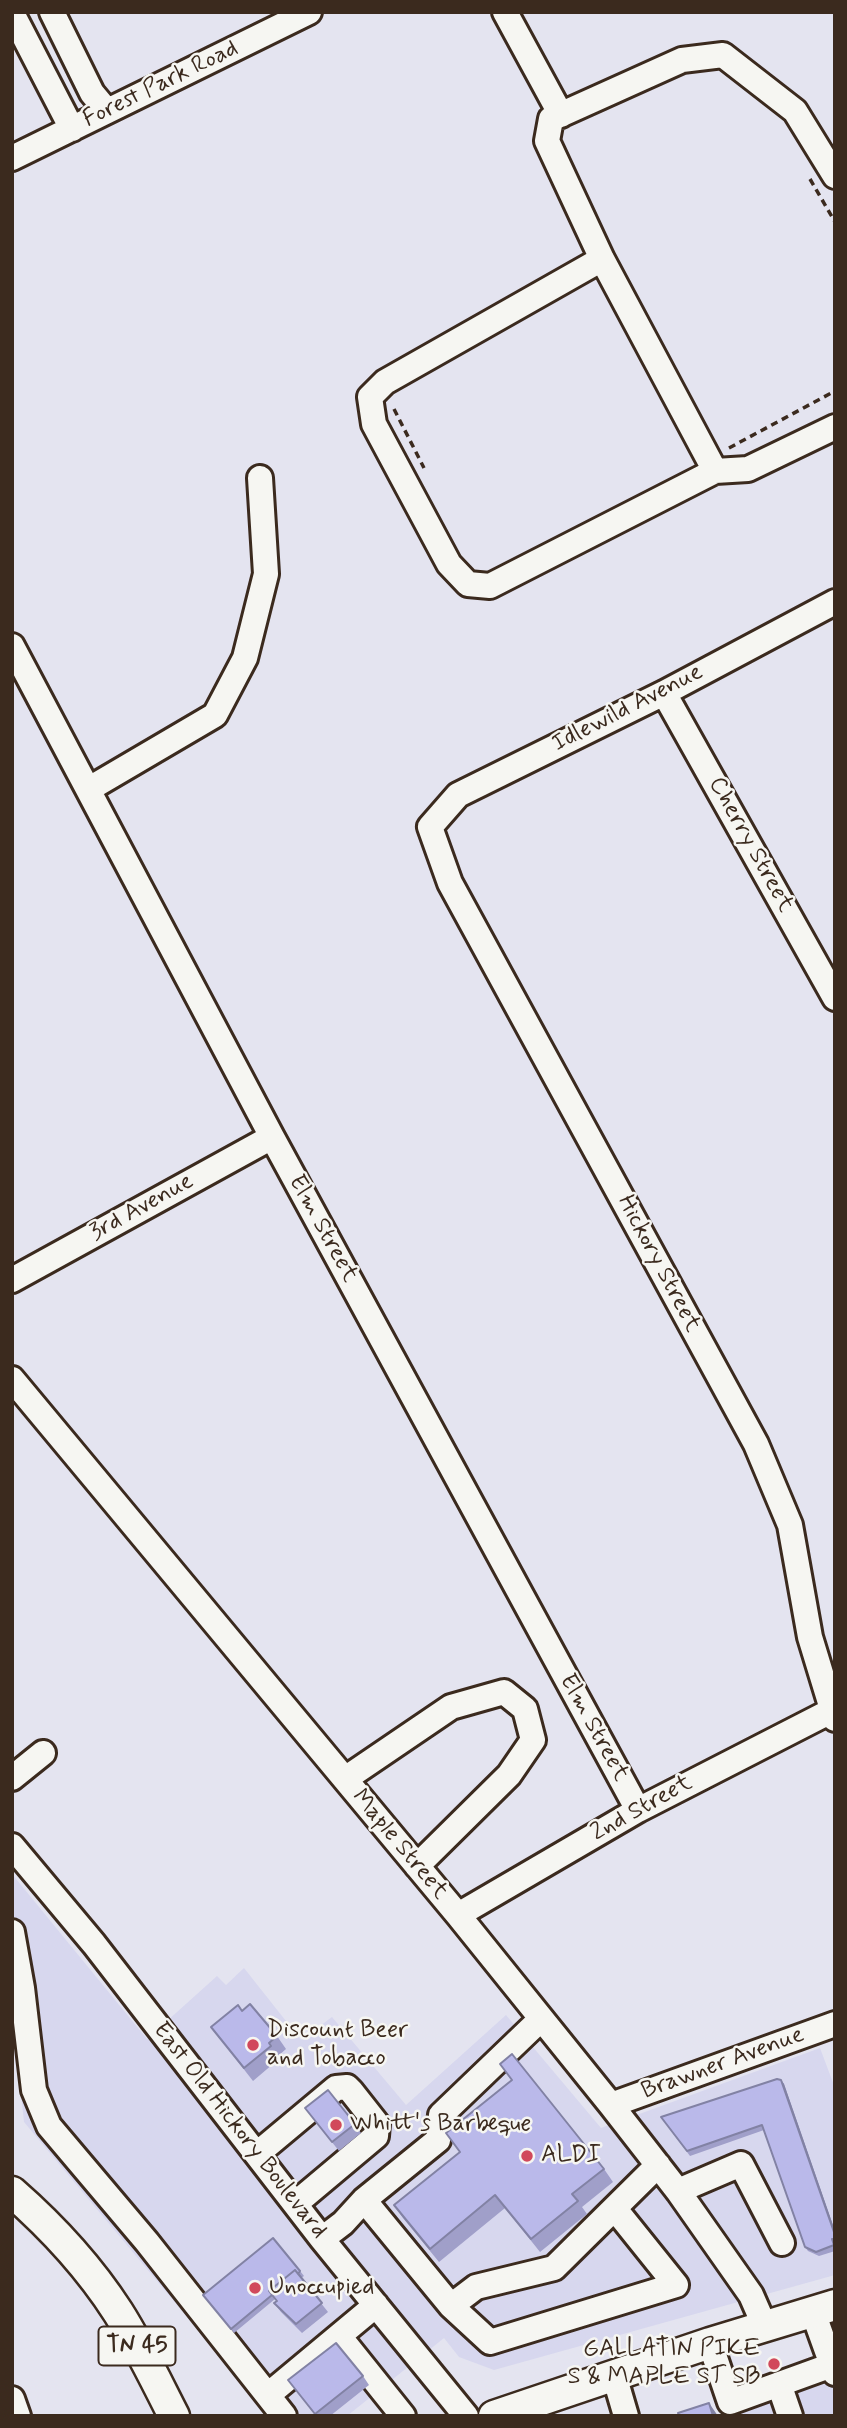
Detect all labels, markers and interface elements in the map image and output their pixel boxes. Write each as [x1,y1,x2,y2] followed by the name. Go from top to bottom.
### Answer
[79,35,243,135] street label: Forest Park Road
[548,659,708,759] street label: Idlewild Avenue
[701,772,799,918] street label: Cherry Street
[85,1168,199,1248] street label: 3rd Avenue
[281,1170,363,1288] street label: Elm Street
[610,1191,706,1337] street label: Hickory Street
[552,1669,634,1787] street label: Elm Street
[586,1769,698,1849] street label: 2nd Street
[345,1784,453,1906] street label: Maple Street
[146,2017,332,2245] street label: East Old Hickory Boulevard
[267,2017,408,2073] place label: Discount Beer and Tobacco
[638,2021,808,2107] street label: Brawner Avenue
[245,2037,261,2053] marker: Discount Beer and Tobacco
[350,2111,531,2139] place label: Whitt's Barbeque
[328,2117,344,2133] marker: Whitt's Barbeque
[541,2142,601,2170] place label: ALDI
[519,2148,535,2164] marker: ALDI
[269,2274,374,2302] place label: Unoccupied
[247,2280,263,2296] marker: Unoccupied
[99,2326,176,2366] road number: TN 45
[568,2336,760,2392] place label: GALLATIN PIKE S & MAPLE ST SB
[766,2356,782,2372] marker: GALLATIN PIKE S & MAPLE ST SB

